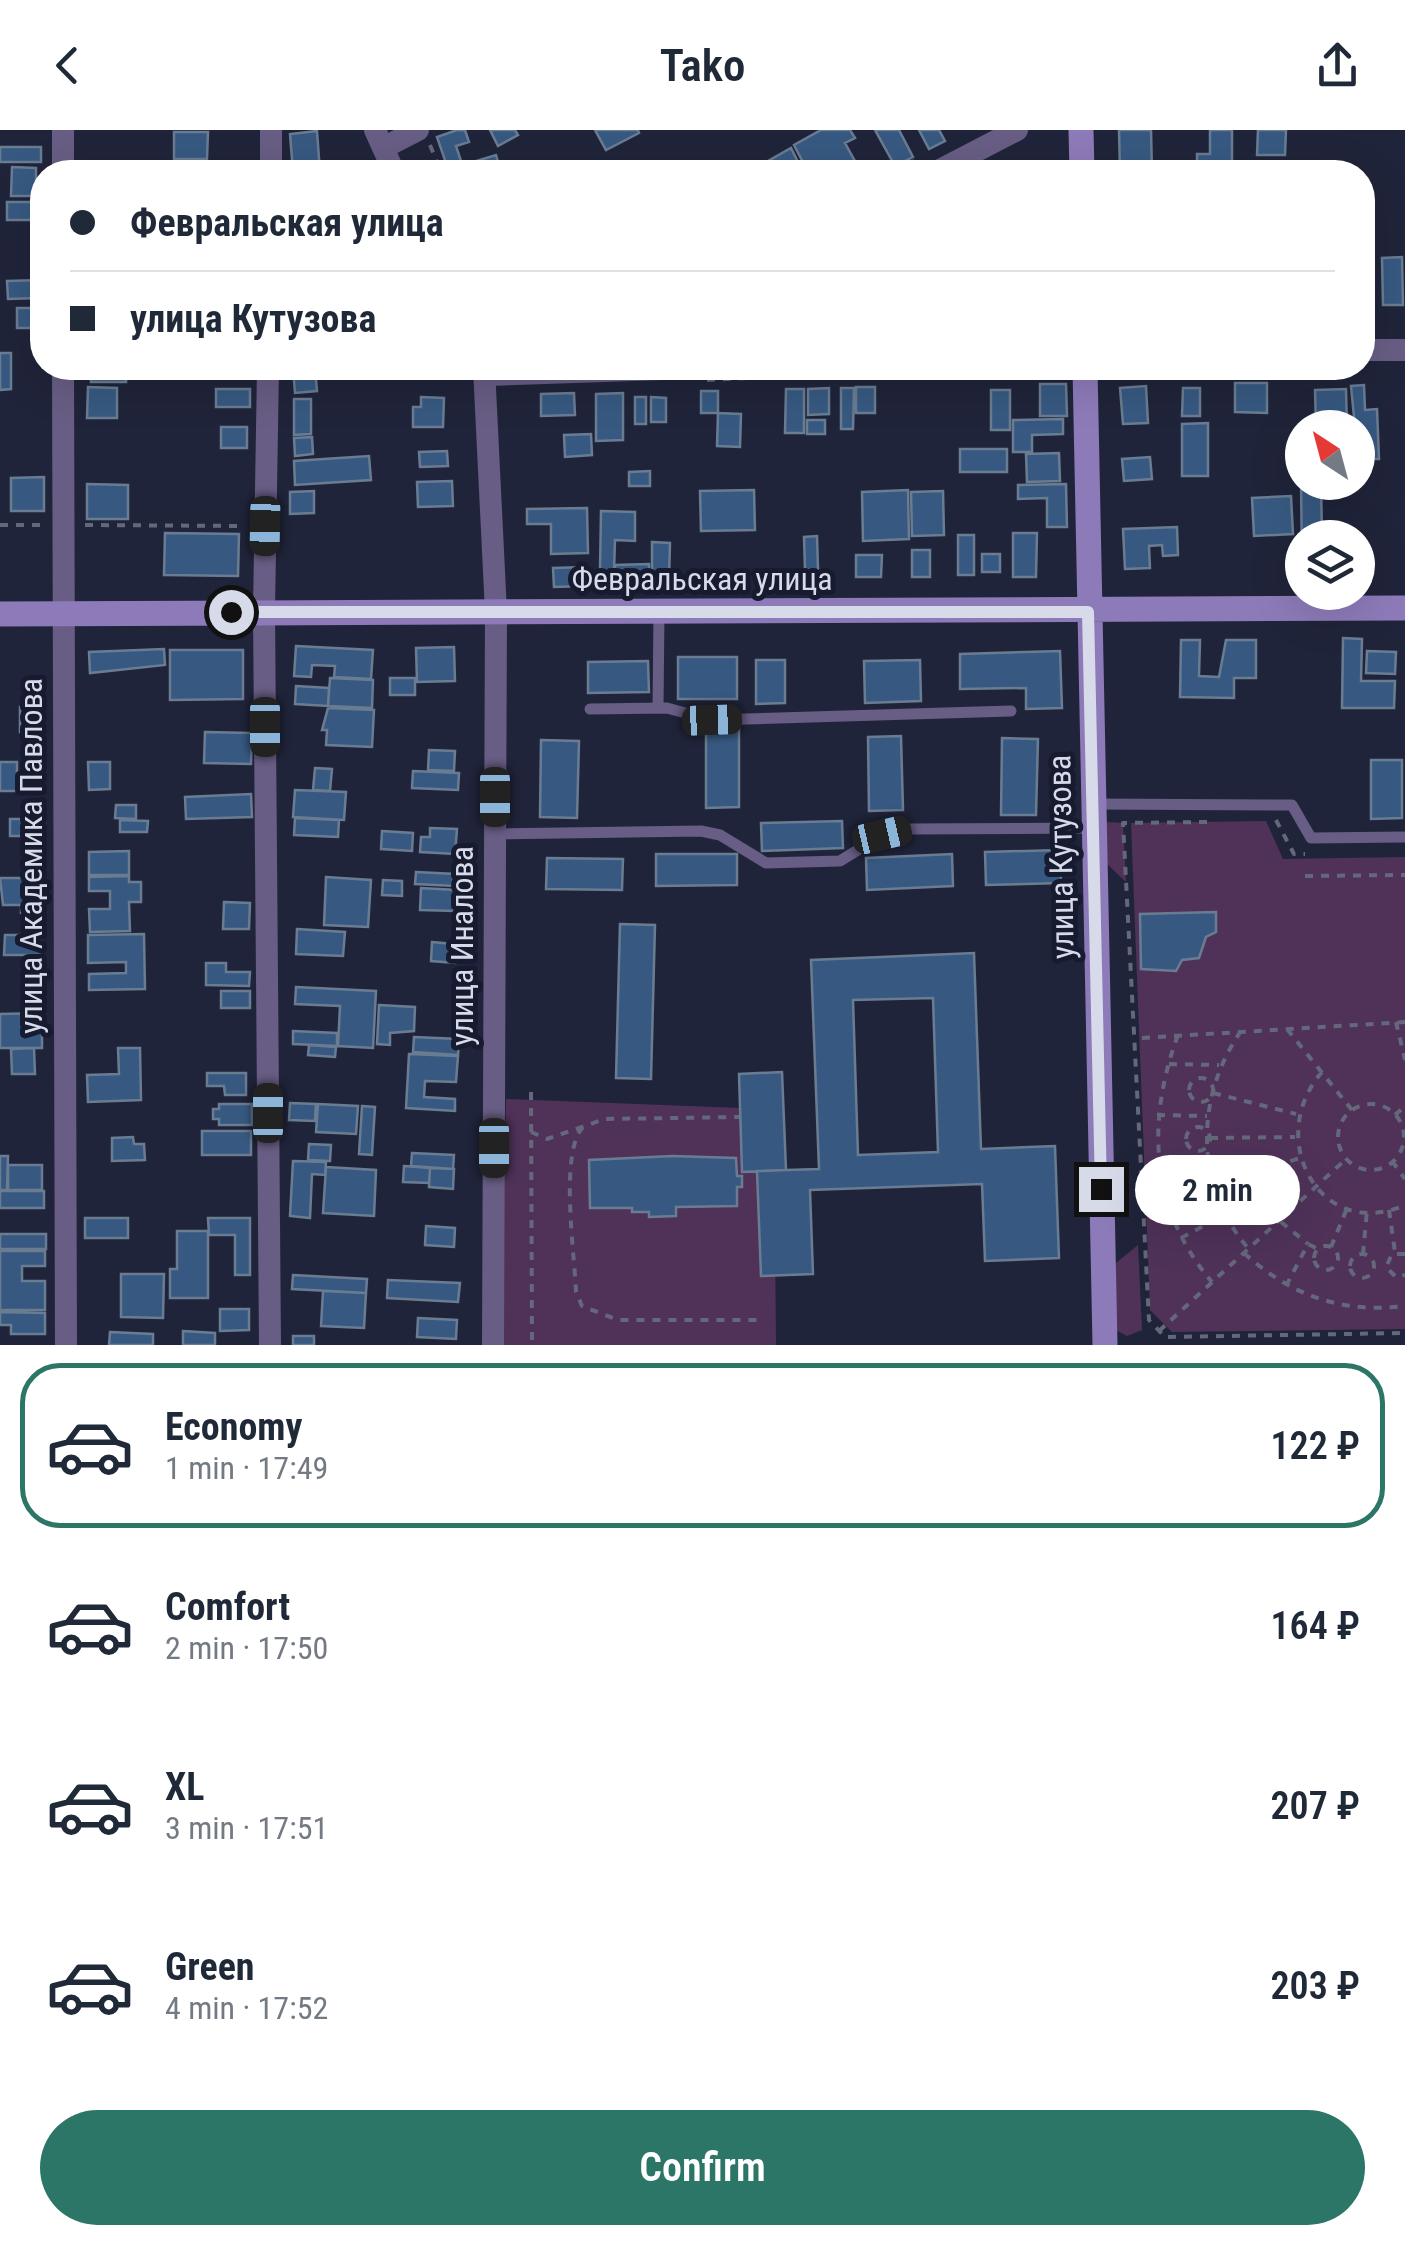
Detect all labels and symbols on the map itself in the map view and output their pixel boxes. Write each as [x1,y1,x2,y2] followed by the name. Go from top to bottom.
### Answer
[1285,410,1375,500] north arrow
[249,496,281,556] car
[571,560,833,598] street label: Февральская улица
[209,590,254,635] route start
[12,678,50,1034] street label: улица Академика Павлова
[250,697,280,757] car
[681,704,743,736] car
[1040,755,1082,959] street label: улица Кутузова
[480,767,510,827] car
[849,814,915,856] car
[443,846,481,1046] street label: улица Иналова
[253,1083,283,1143] car
[479,1118,509,1178] car
[1136,1154,1301,1224] callout: 2 min
[1079,1167,1124,1212] route end

